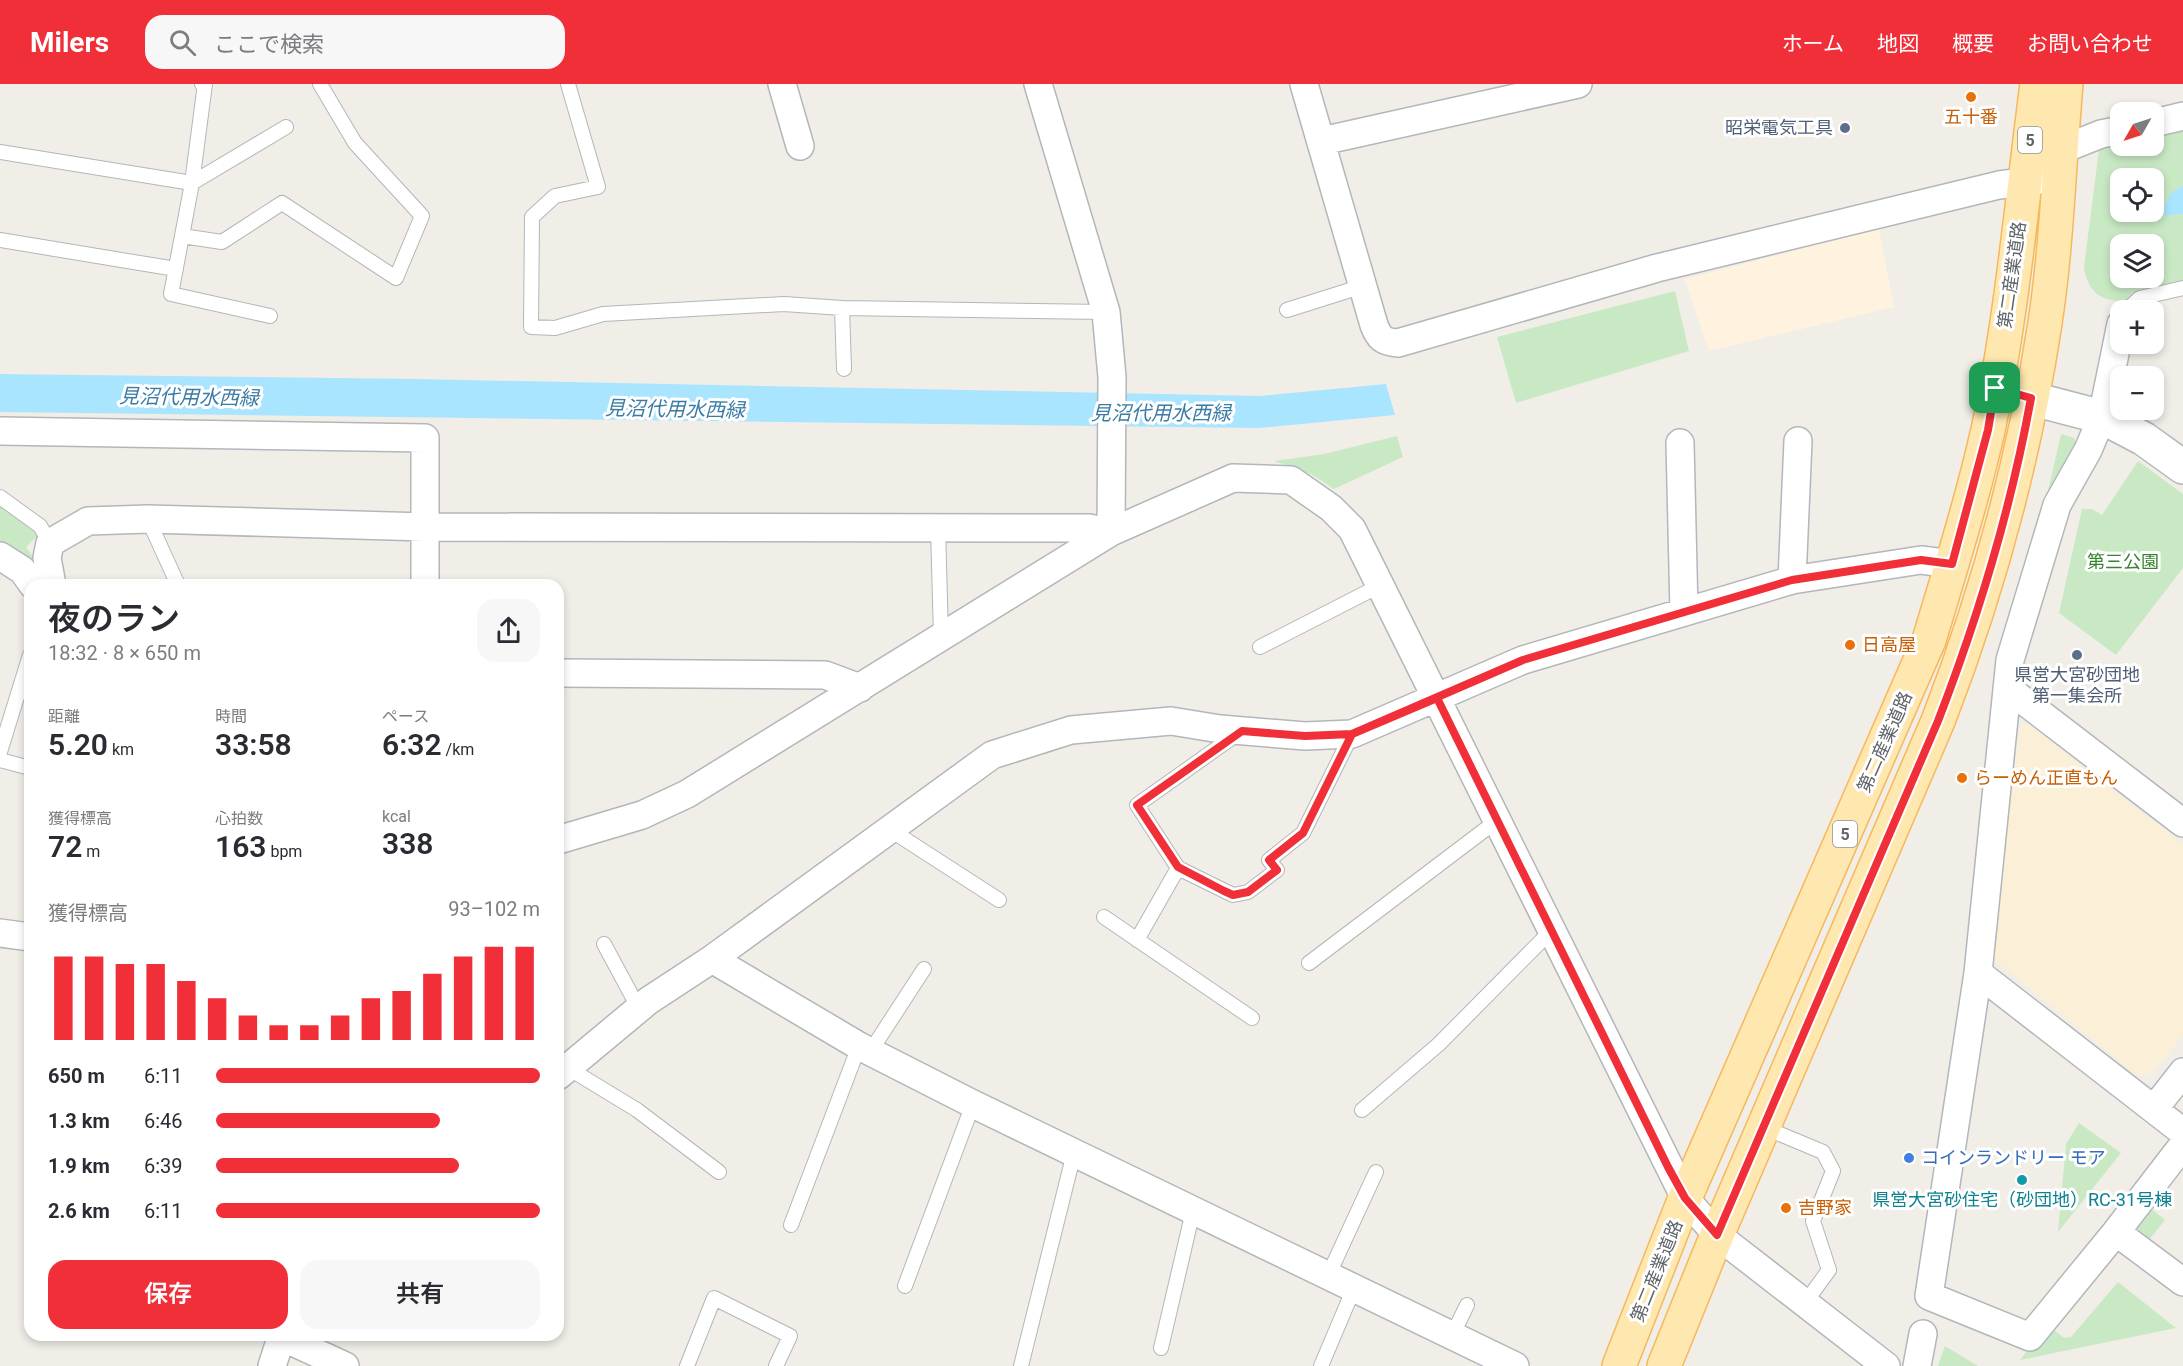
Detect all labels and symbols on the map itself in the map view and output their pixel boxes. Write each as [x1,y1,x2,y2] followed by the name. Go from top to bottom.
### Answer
[1964,90,1978,104] marker: 五十番
[2110,102,2164,156] north arrow
[1944,106,1998,127] place label: 五十番
[1725,117,1833,138] place label: 昭栄電気工具
[1838,121,1852,135] marker: 昭栄電気工具
[2018,127,2042,153] road number: 5
[1994,220,2029,330] street label: 第二産業道路
[1969,362,2020,413] pin
[119,384,261,410] water label: 見沼代用水西緑
[605,396,747,422] water label: 見沼代用水西緑
[1091,401,1233,425] water label: 見沼代用水西緑
[2087,551,2159,572] park label: 第三公園
[1862,634,1916,655] place label: 日高屋
[1843,638,1857,652] marker: 日高屋
[2070,648,2084,662] marker: 県営大宮砂団地 第一集会所
[2014,664,2140,706] place label: 県営大宮砂団地 第一集会所
[1853,688,1916,795] street label: 第二産業道路
[1974,767,2118,788] place label: らーめん正直もん
[1955,771,1969,785] marker: らーめん正直もん
[1833,821,1857,847] road number: 5
[1921,1147,2105,1168] place label: コインランドリー モア
[1902,1151,1916,1165] marker: コインランドリー モア
[2015,1173,2029,1187] marker: 県営大宮砂住宅（砂団地）RC-31号棟
[1872,1189,2172,1210] place label: 県営大宮砂住宅（砂団地）RC-31号棟
[1798,1197,1852,1218] place label: 吉野家
[1779,1201,1793,1215] marker: 吉野家
[1627,1217,1687,1325] street label: 第二産業道路

